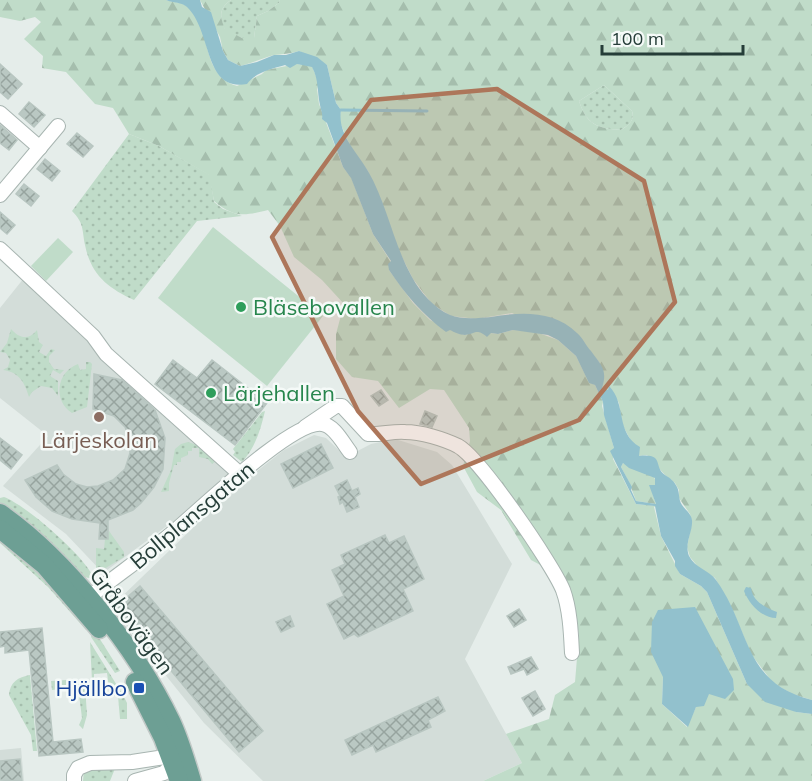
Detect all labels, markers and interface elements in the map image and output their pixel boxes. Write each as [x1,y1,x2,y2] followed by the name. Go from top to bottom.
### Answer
[602,18,743,56] scale bar
[611,27,664,50] text: 100 m
[253,293,395,321] place label: Bläsebovallen
[234,300,248,314] marker: Bläsebovallen
[223,379,335,407] place label: Lärjehallen
[204,386,218,400] marker: Lärjehallen
[92,410,106,424] marker: Lärjeskolan
[41,426,157,454] place label: Lärjeskolan
[124,455,260,575] street label: Bollplansgatan
[84,562,180,680] street label: Gråbovägen
[55,674,127,702] place label: Hjällbo
[132,681,146,695] marker: Hjällbo

